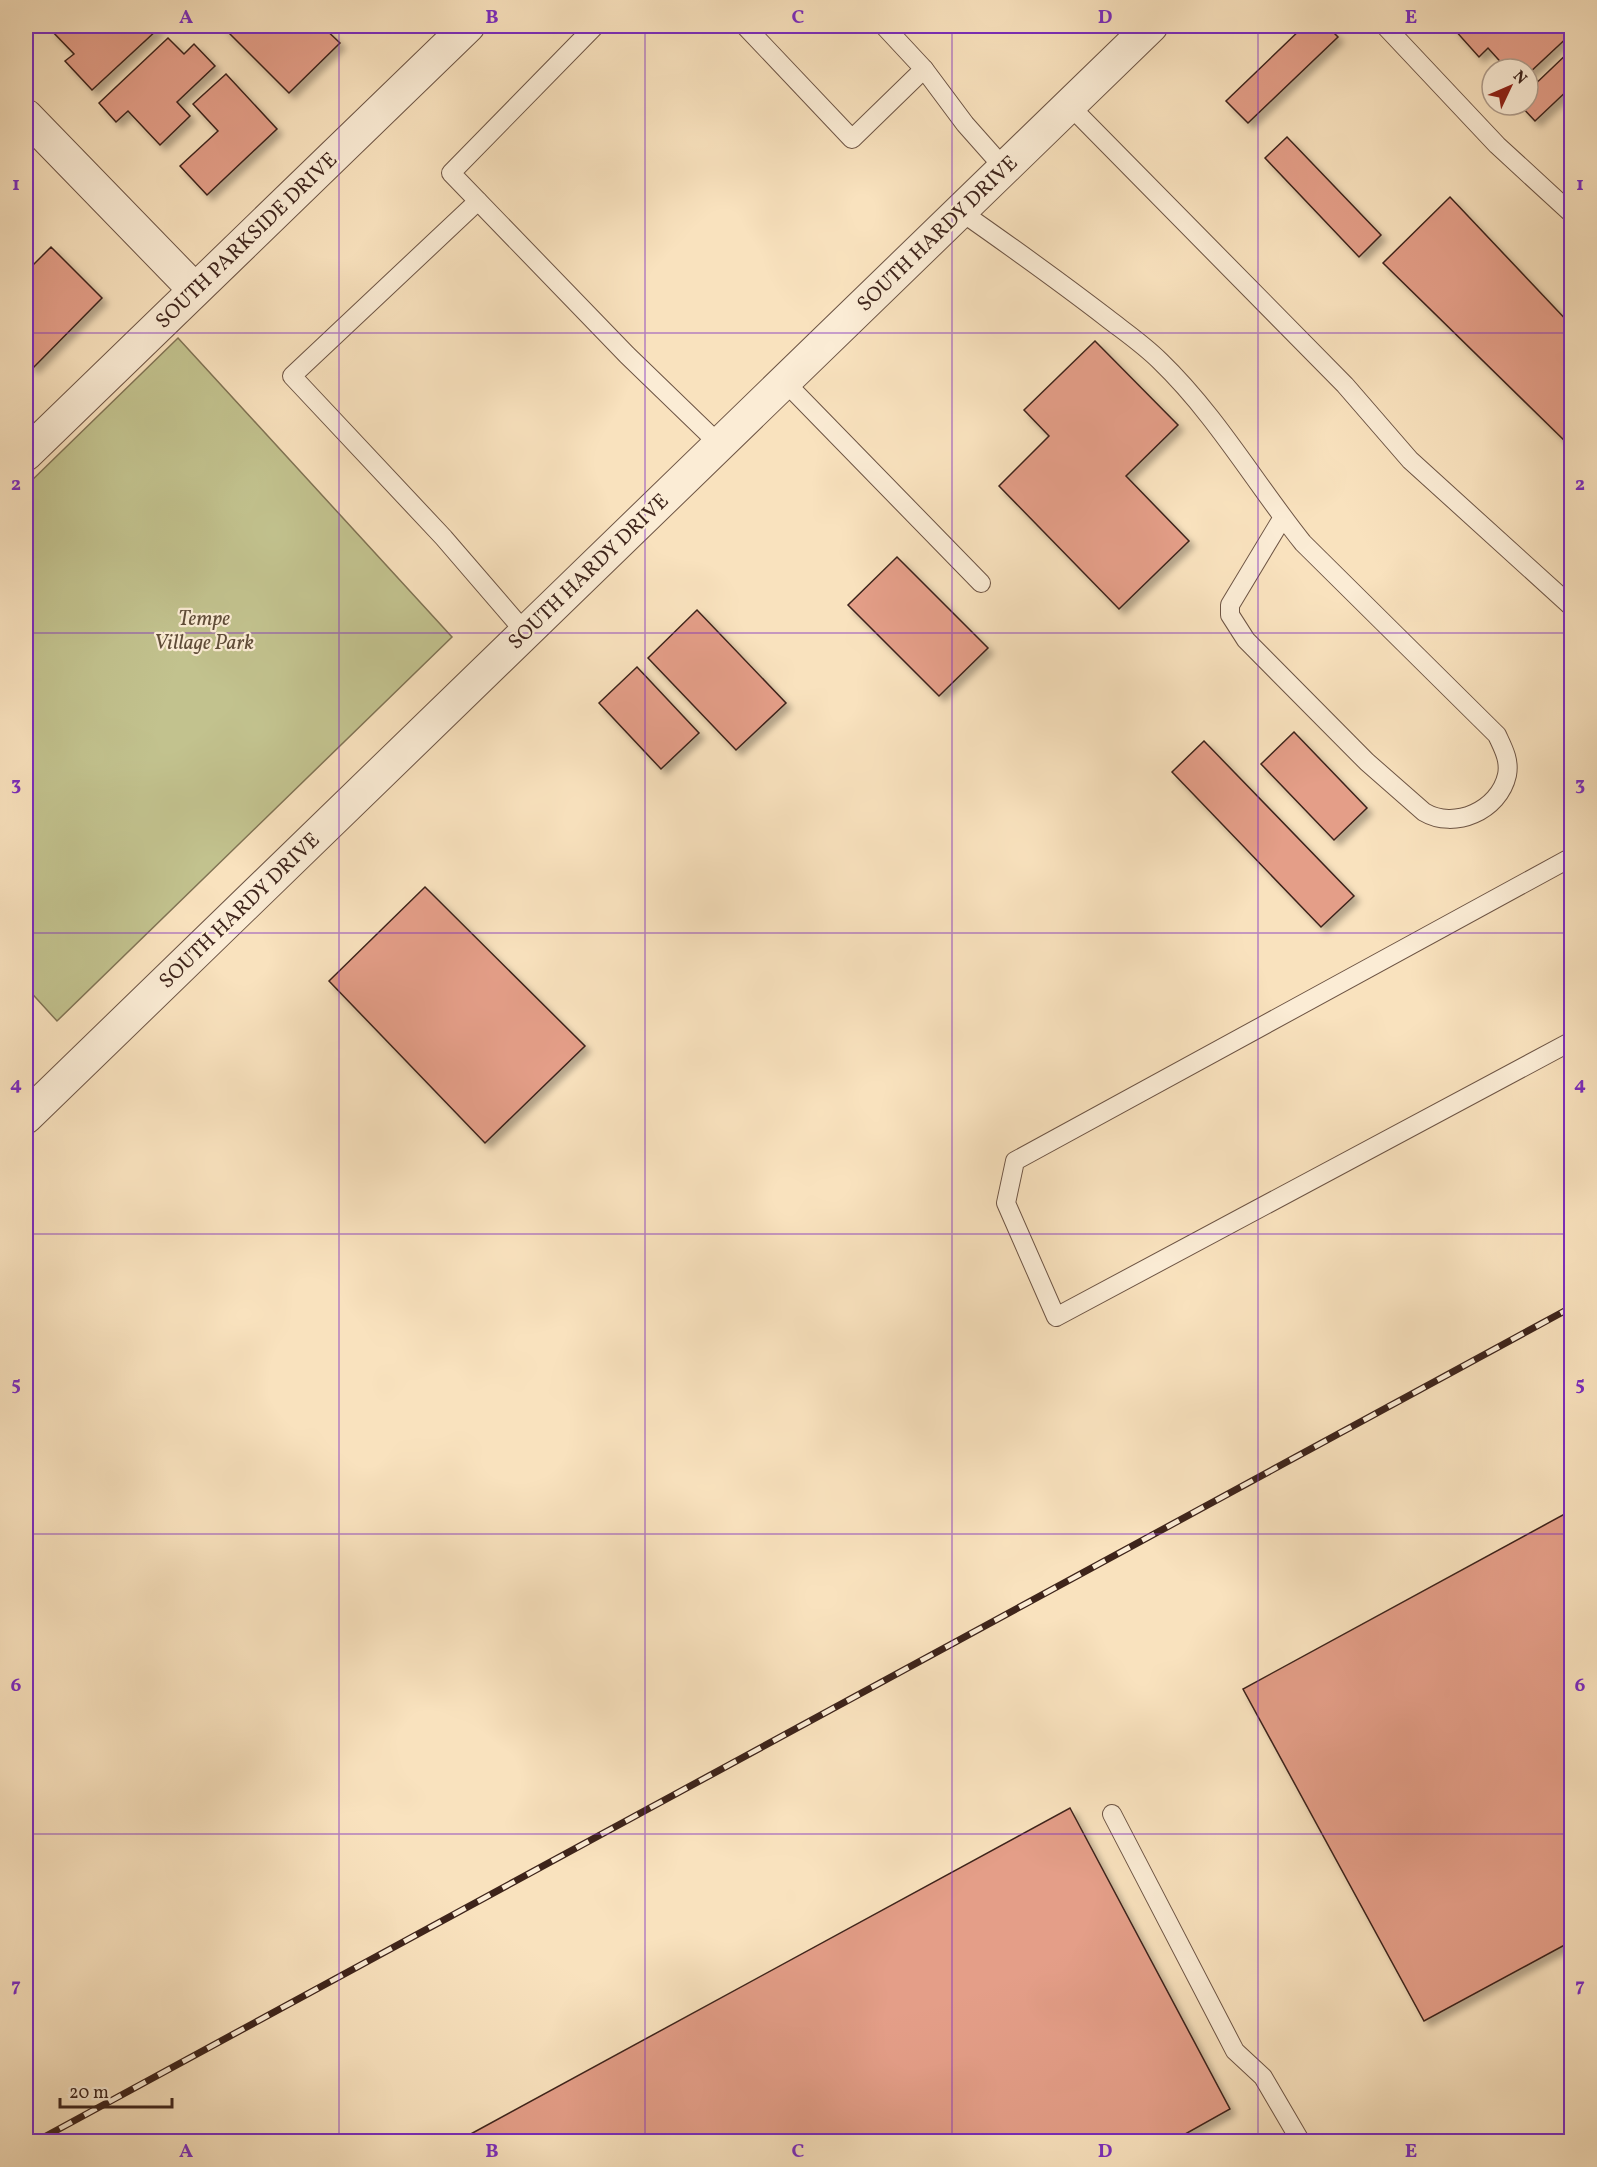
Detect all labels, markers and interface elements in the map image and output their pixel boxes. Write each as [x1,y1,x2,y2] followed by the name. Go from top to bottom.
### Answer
[179,4,193,32] text: A
[485,4,499,32] text: B
[792,4,805,32] text: C
[1098,4,1112,32] text: D
[1405,4,1417,32] text: E
[1480,57,1540,117] north arrow
[1507,66,1532,90] text: N
[150,146,344,336] street label: SOUTH PARKSIDE DRIVE
[851,149,1025,319] street label: SOUTH HARDY DRIVE
[12,171,20,199] text: 1
[1576,171,1584,199] text: 1
[11,471,21,499] text: 2
[1575,471,1585,499] text: 2
[502,487,676,657] street label: SOUTH HARDY DRIVE
[154,605,254,658] park label: Tempe Village Park
[11,771,21,799] text: 3
[1575,771,1585,799] text: 3
[153,826,327,996] street label: SOUTH HARDY DRIVE
[10,1071,22,1099] text: 4
[1574,1071,1586,1099] text: 4
[11,1371,21,1399] text: 5
[1575,1371,1585,1399] text: 5
[11,1672,22,1700] text: 6
[1575,1672,1586,1700] text: 6
[11,1972,21,2000] text: 7
[1575,1972,1585,2000] text: 7
[60,2071,172,2109] scale bar
[69,2081,109,2106] text: 20 m
[179,2138,193,2166] text: A
[485,2138,499,2166] text: B
[792,2138,805,2166] text: C
[1098,2138,1112,2166] text: D
[1405,2138,1417,2166] text: E

